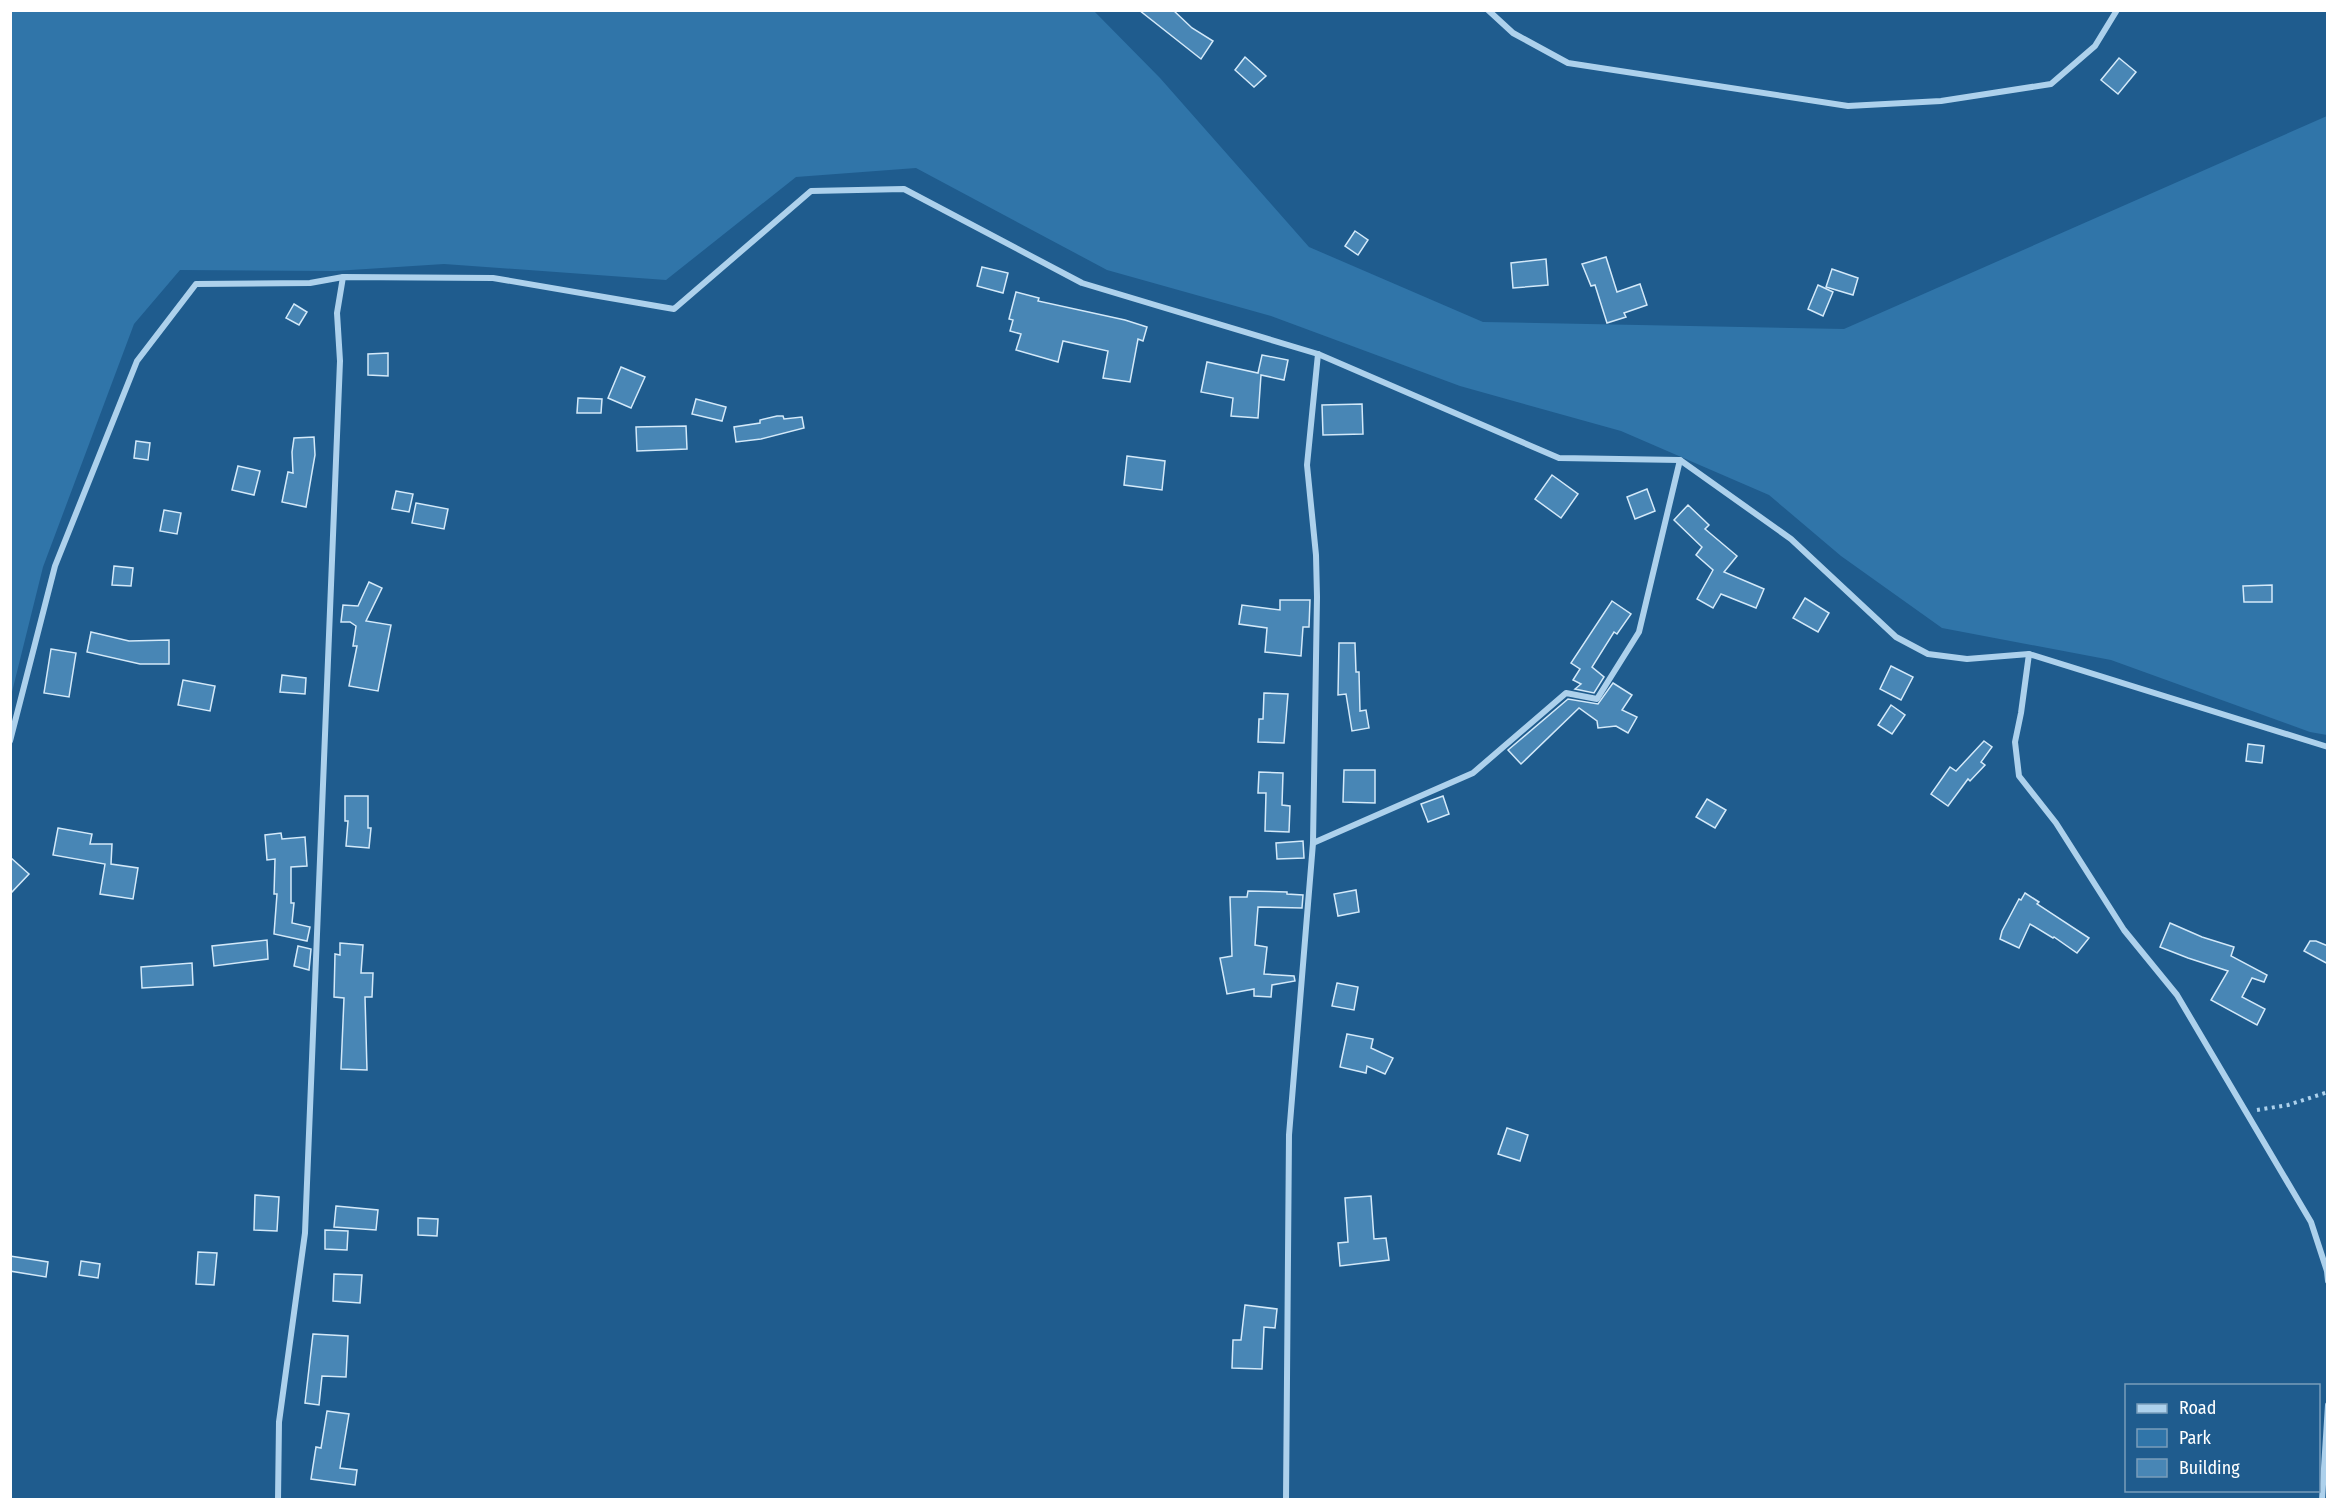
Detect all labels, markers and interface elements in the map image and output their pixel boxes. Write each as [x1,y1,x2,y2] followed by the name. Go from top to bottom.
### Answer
[2125,1384,2320,1492] legend
[2179,1397,2216,1419] text: Road
[2179,1427,2212,1449] text: Park
[2179,1457,2240,1479] text: Building

